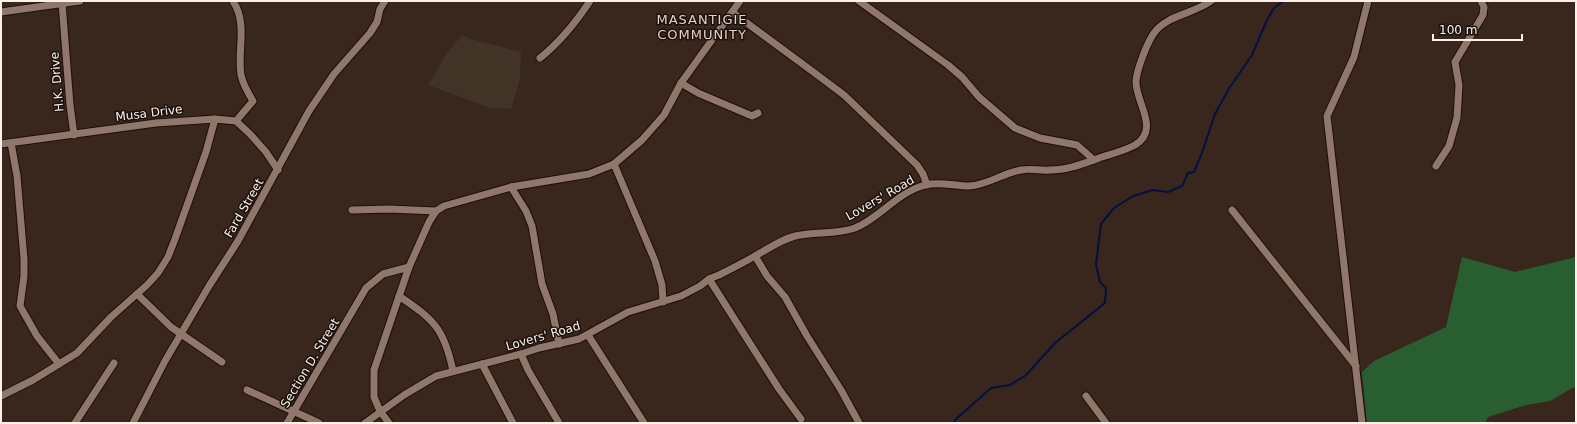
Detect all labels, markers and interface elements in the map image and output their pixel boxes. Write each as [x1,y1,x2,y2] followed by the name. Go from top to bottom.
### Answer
[656,12,748,42] district label: MASANTIGIE COMMUNITY
[1433,16,1522,42] scale bar
[1439,23,1477,37] text: 100 m
[47,51,67,113] street label: H.K. Drive
[115,102,183,124] street label: Musa Drive
[843,173,917,223] street label: Lovers' Road
[221,176,267,240] street label: Fard Street
[278,316,342,410] street label: Section D. Street
[504,319,582,353] street label: Lovers' Road

